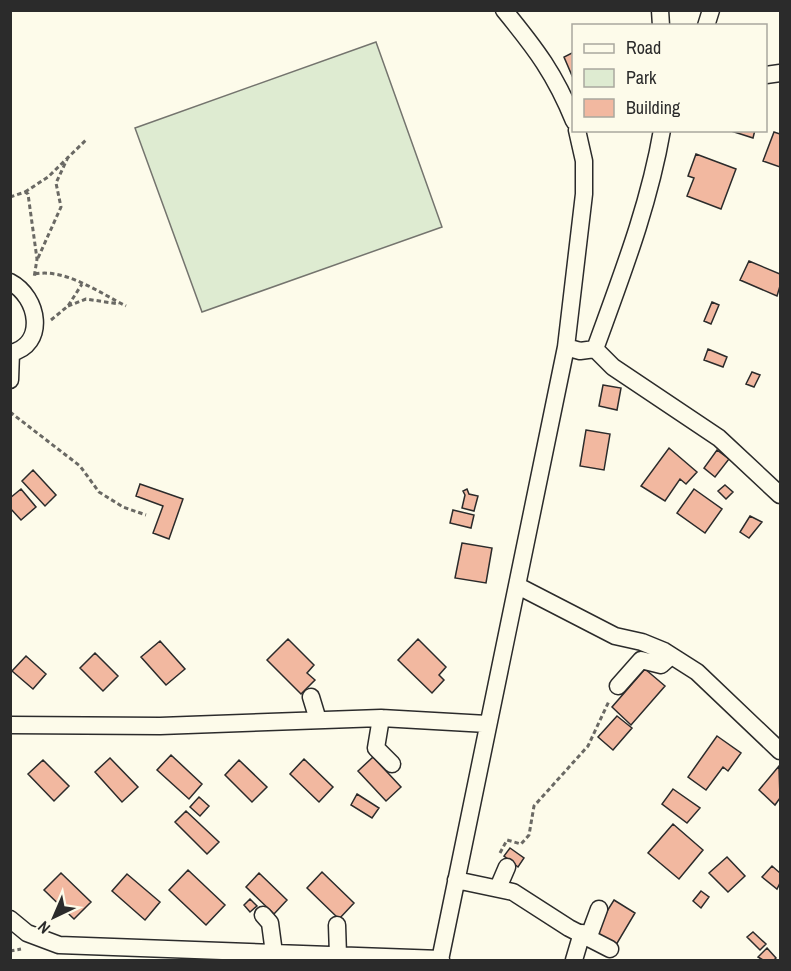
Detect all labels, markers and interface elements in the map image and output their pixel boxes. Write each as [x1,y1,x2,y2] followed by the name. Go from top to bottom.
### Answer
[572,24,767,132] legend
[626,35,661,60] text: Road
[626,65,657,90] text: Park
[626,95,681,120] text: Building
[24,887,84,947] north arrow
[33,917,55,939] text: N

